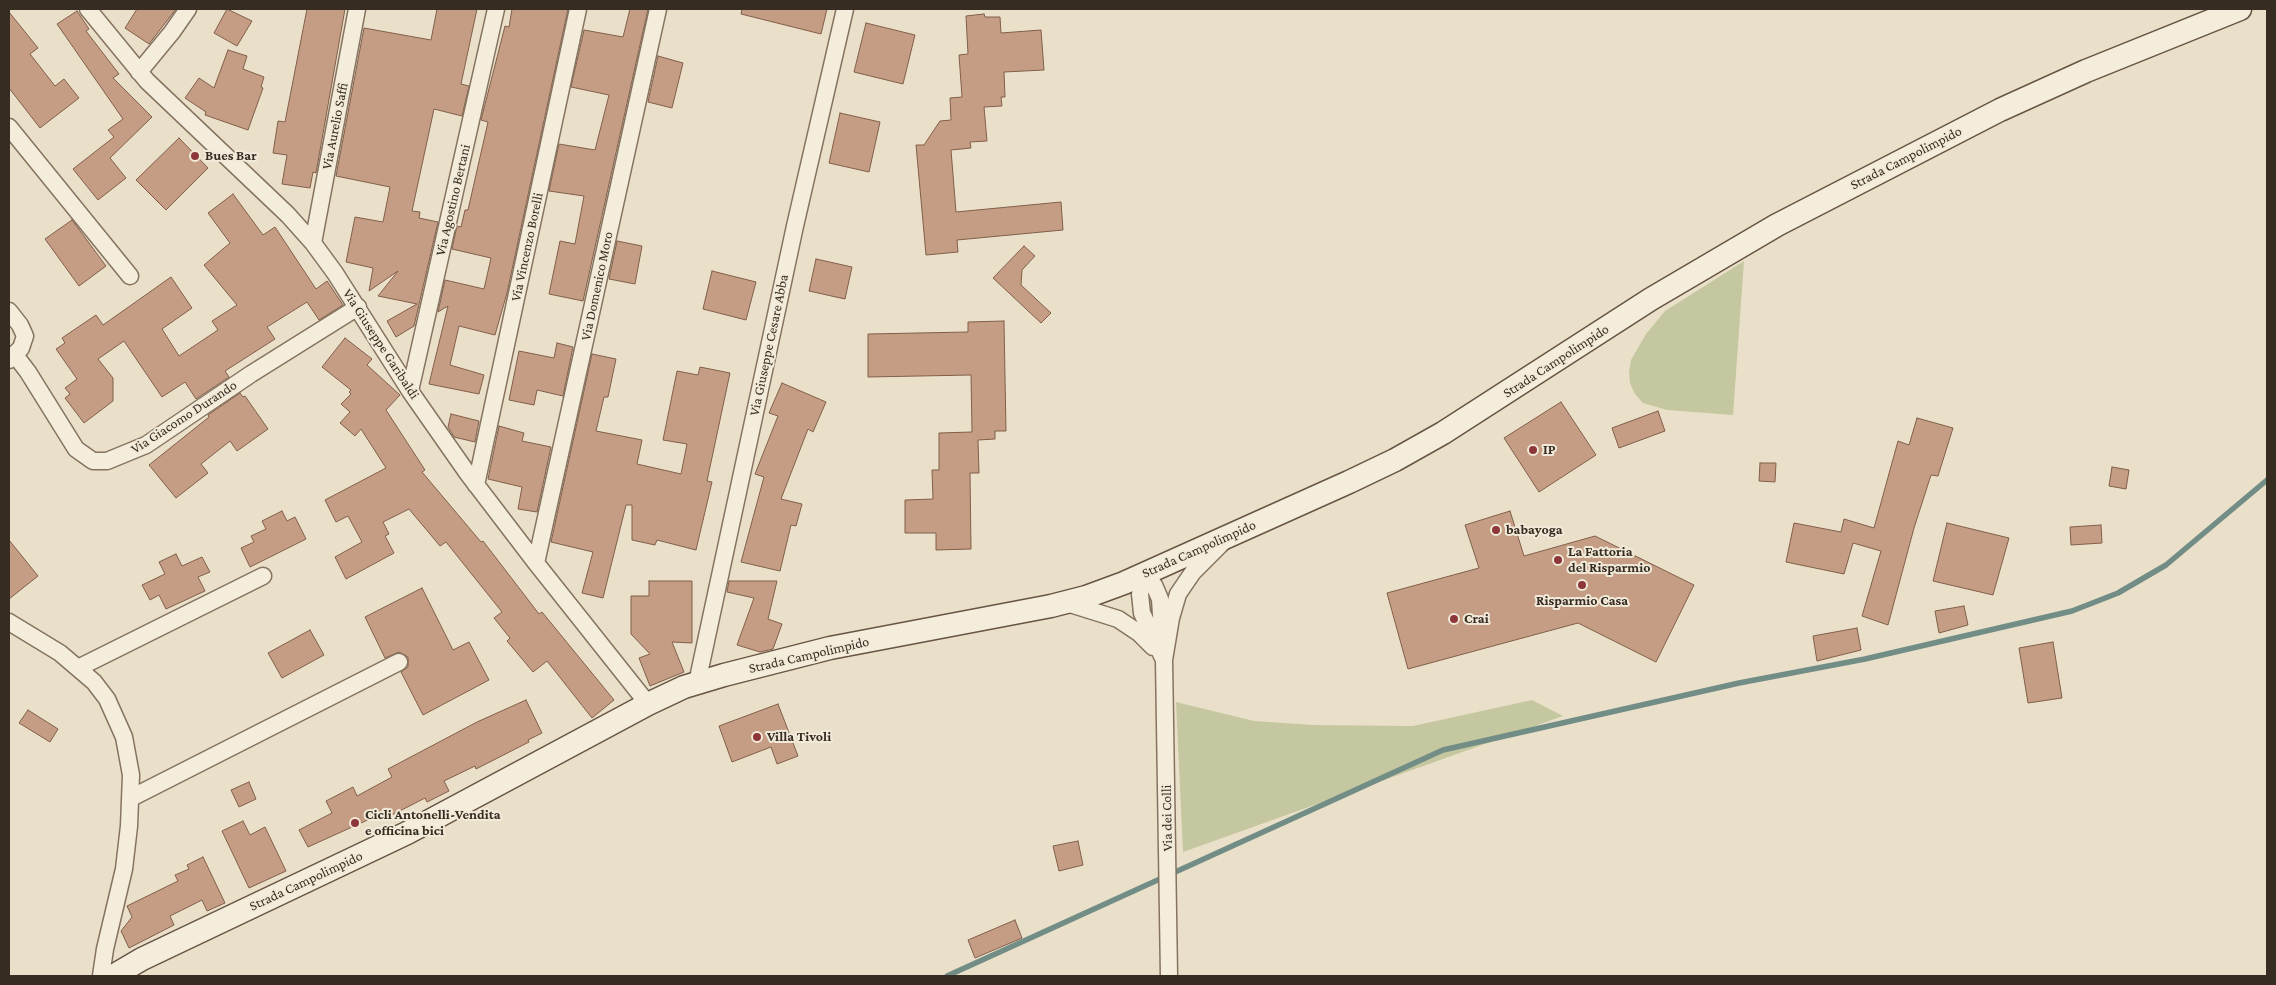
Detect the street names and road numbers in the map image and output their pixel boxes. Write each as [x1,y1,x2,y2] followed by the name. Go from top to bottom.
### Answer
[318,81,352,171] street label: Via Aurelio Saffi
[1847,123,1965,193] street label: Strada Campolimpido
[432,143,474,257] street label: Via Agostino Bertani
[507,191,547,303] street label: Via Vincenzo Borelli
[577,230,617,342] street label: Via Domenico Moro
[746,273,792,417] street label: Via Giuseppe Cesare Abba
[339,286,423,402] street label: Via Giuseppe Garibaldi
[1500,320,1612,402] street label: Strada Campolimpido
[128,377,240,457] street label: Via Giacomo Durando
[1139,516,1259,582] street label: Strada Campolimpido
[747,633,871,677] street label: Strada Campolimpido
[1158,785,1176,851] street label: Via dei Colli
[247,847,365,915] street label: Strada Campolimpido

